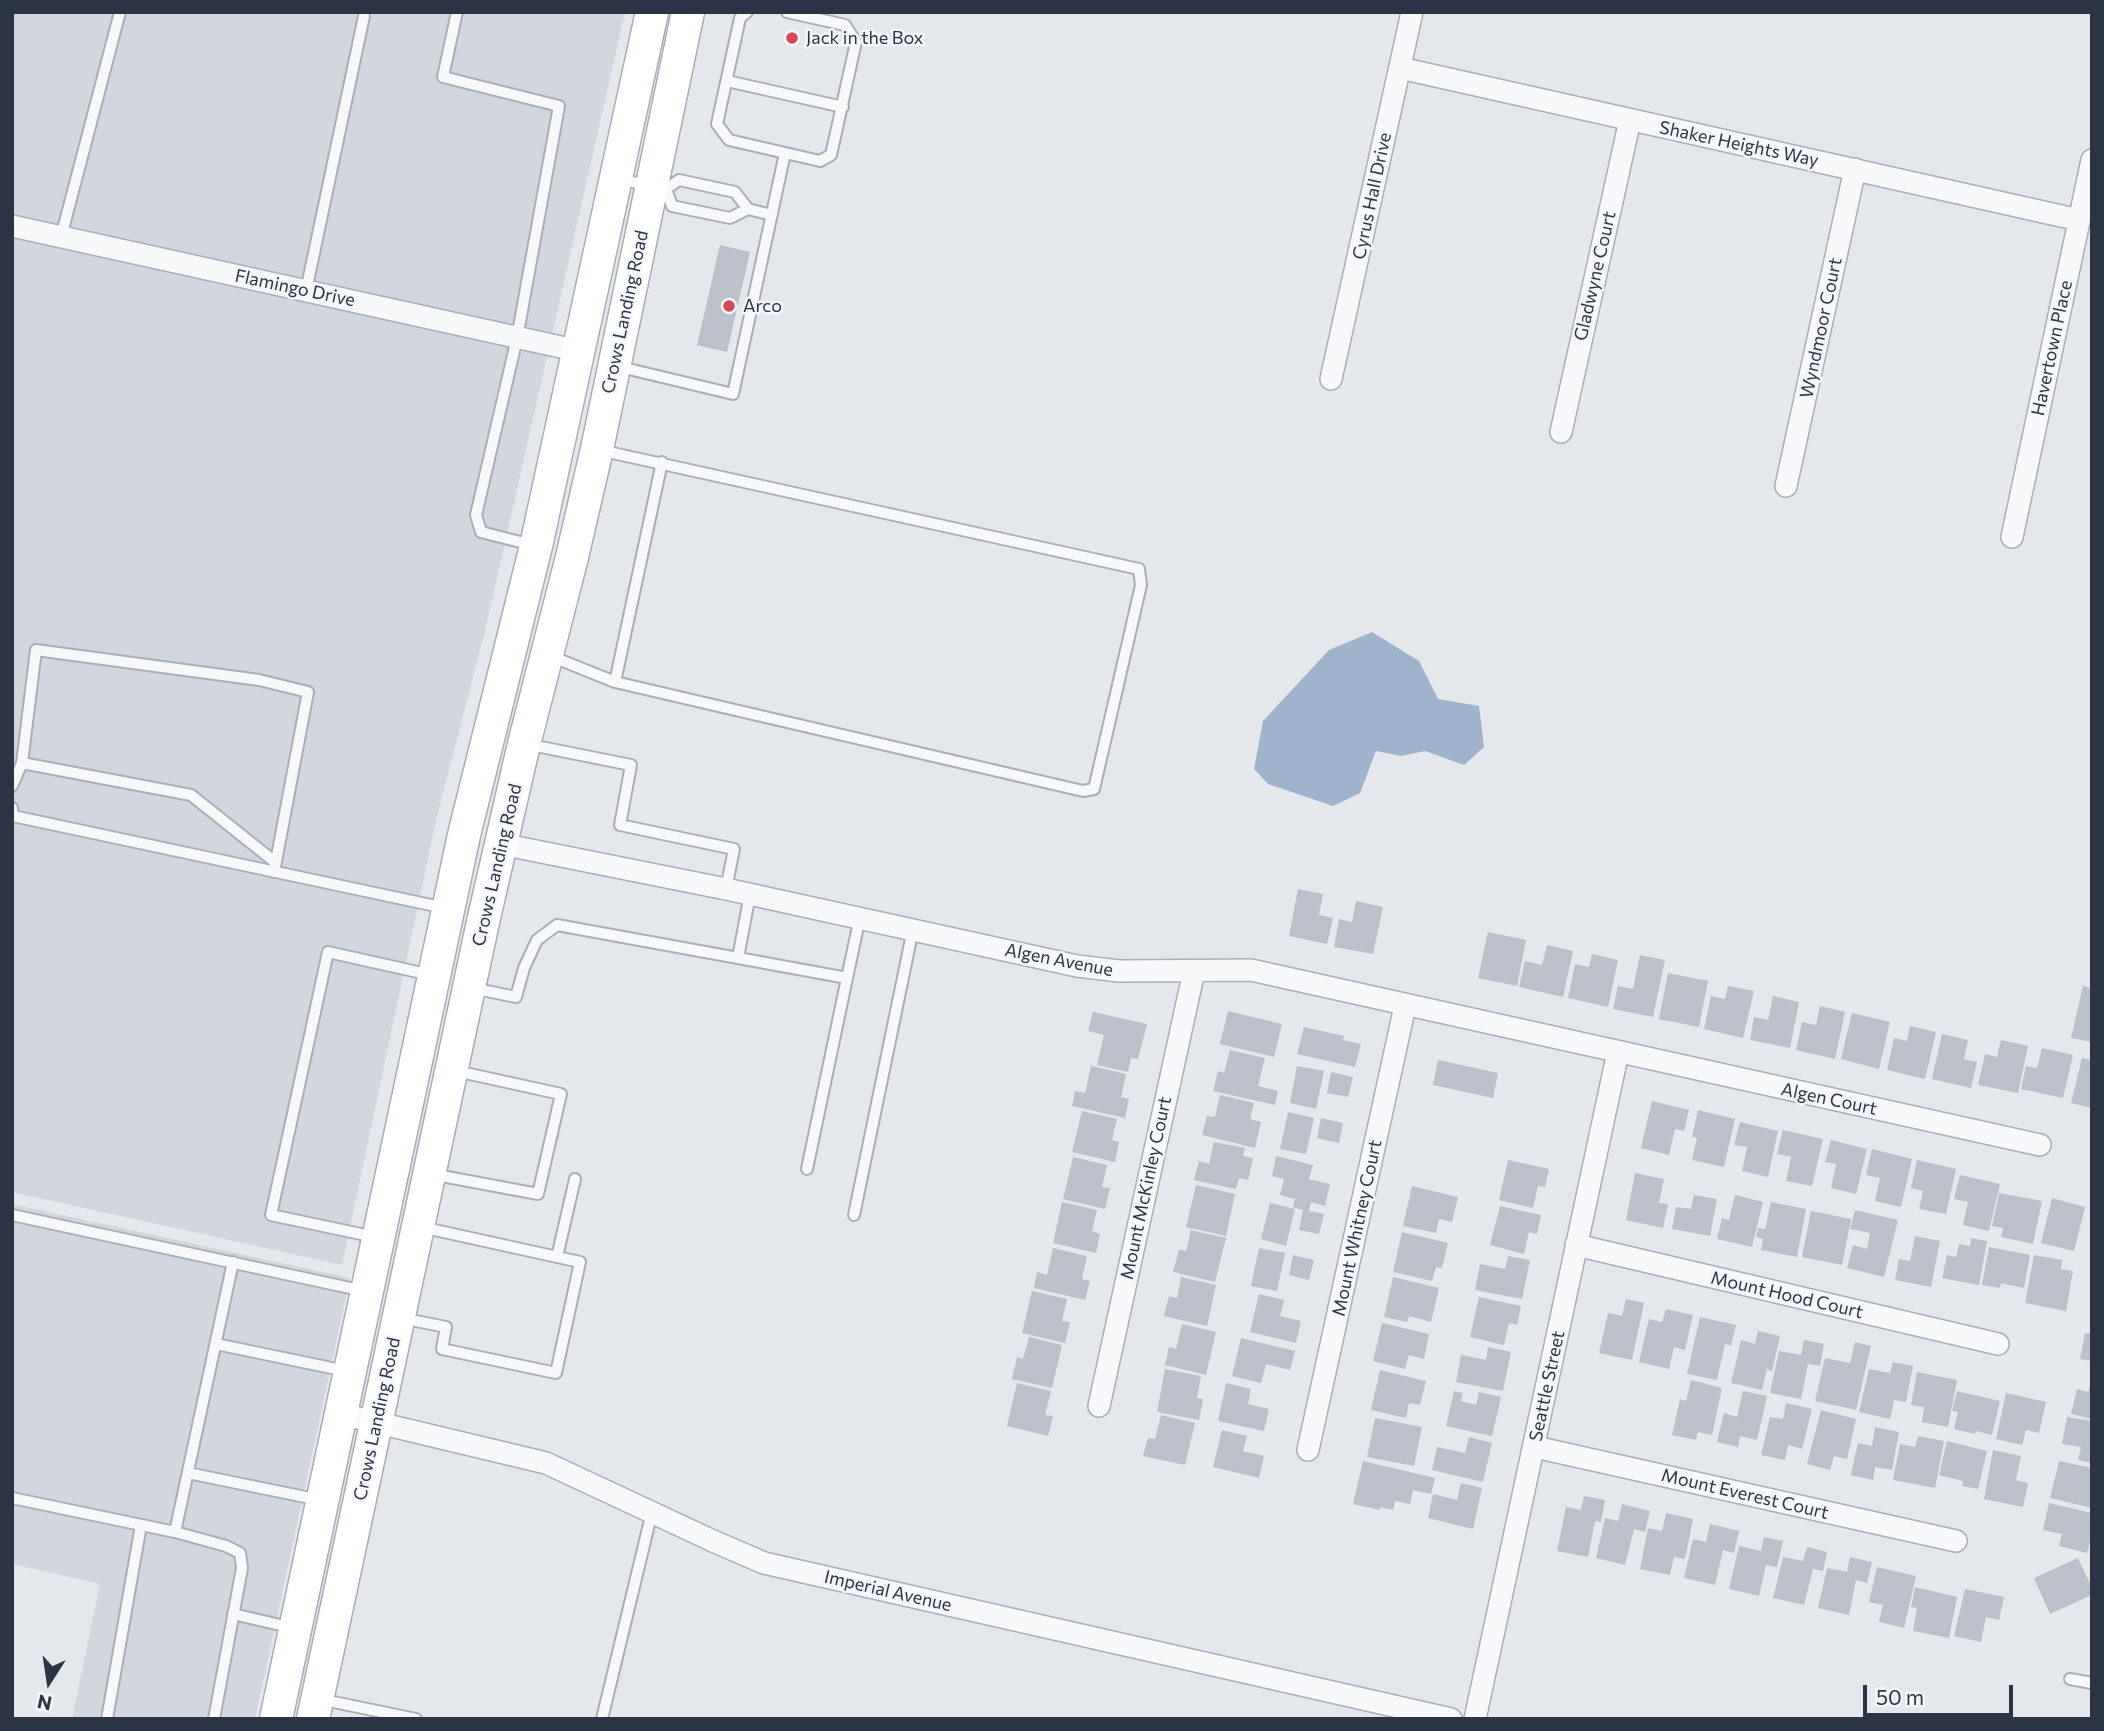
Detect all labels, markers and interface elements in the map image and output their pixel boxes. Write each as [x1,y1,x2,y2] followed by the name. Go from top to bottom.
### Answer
[806,27,923,49] place label: Jack in the Box
[784,30,800,46] marker: Jack in the Box
[1657,117,1821,171] street label: Shaker Heights Way
[1348,131,1396,261] street label: Cyrus Hall Drive
[1570,209,1620,343] street label: Gladwyne Court
[597,228,653,396] street label: Crows Landing Road
[1796,256,1846,400] street label: Wyndmoor Court
[233,265,357,311] street label: Flamingo Drive
[2027,278,2077,418] street label: Havertown Place
[743,295,782,317] place label: Arco
[721,298,737,314] marker: Arco
[468,782,526,948] street label: Crows Landing Road
[1003,939,1115,981] street label: Algen Avenue
[1779,1078,1879,1120] street label: Algen Court
[1116,1095,1176,1281] street label: Mount McKinley Court
[1328,1138,1386,1318] street label: Mount Whitney Court
[1709,1267,1865,1323] street label: Mount Hood Court
[1525,1329,1569,1443] street label: Seattle Street
[349,1335,405,1503] street label: Crows Landing Road
[1659,1464,1831,1524] street label: Mount Everest Court
[822,1566,954,1616] street label: Imperial Avenue
[14,1647,84,1717] north arrow
[1866,1672,2016,1716] scale bar
[1876,1684,1924,1709] text: 50 m
[35,1690,54,1716] text: N

